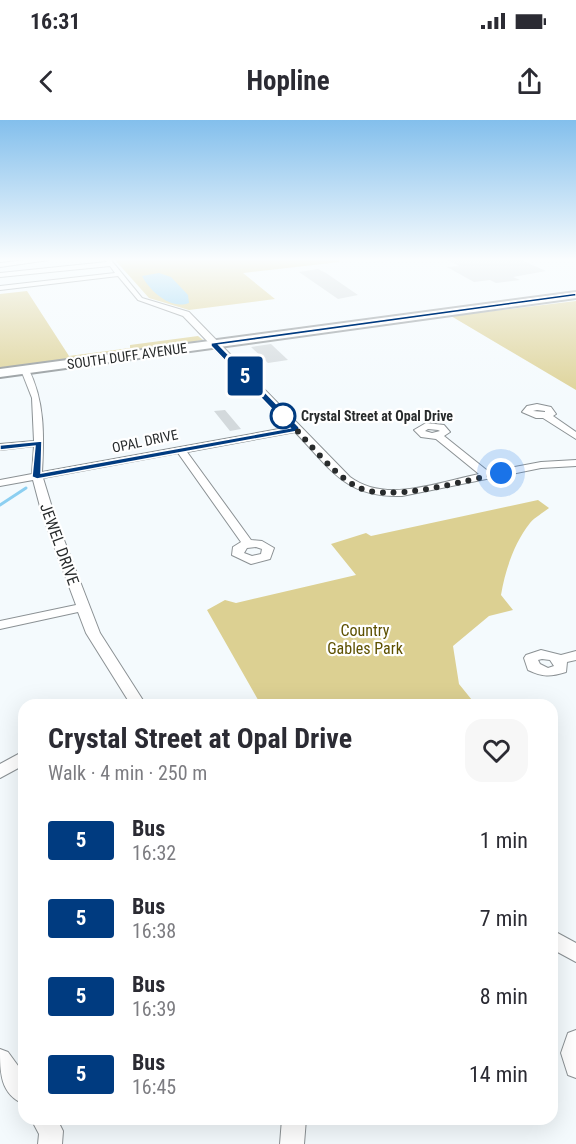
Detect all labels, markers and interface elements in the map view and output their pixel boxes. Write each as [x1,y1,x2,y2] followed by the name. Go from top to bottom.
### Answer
[30,9,81,34] text: 16:31
[30,65,63,98] icon: back
[246,65,330,97] text: Hopline
[513,65,546,98] icon: share
[66,340,188,372] street label: SOUTH DUFF AVENUE
[226,356,264,396] line badge: 5
[240,364,250,388] text: 5
[270,403,296,429] marker: Crystal Street at Opal Drive
[301,408,453,424] place label: Crystal Street at Opal Drive
[111,426,179,456] street label: OPAL DRIVE
[486,458,516,488] your location
[36,501,83,588] street label: JEWEL DRIVE
[327,621,404,658] park label: Country Gables Park
[465,719,528,782] button: heart
[48,722,352,755] text: Crystal Street at Opal Drive
[48,761,207,785] text: Walk · 4 min · 250 m
[132,816,165,841] text: Bus
[76,828,86,852] text: 5
[480,828,528,853] text: 1 min
[132,841,176,865] text: 16:32
[132,894,165,919] text: Bus
[76,906,86,930] text: 5
[480,906,528,931] text: 7 min
[132,919,176,943] text: 16:38
[132,972,165,997] text: Bus
[76,984,86,1008] text: 5
[480,984,528,1009] text: 8 min
[132,997,176,1021] text: 16:39
[132,1050,165,1075] text: Bus
[76,1062,86,1086] text: 5
[469,1062,528,1087] text: 14 min
[132,1075,176,1099] text: 16:45

